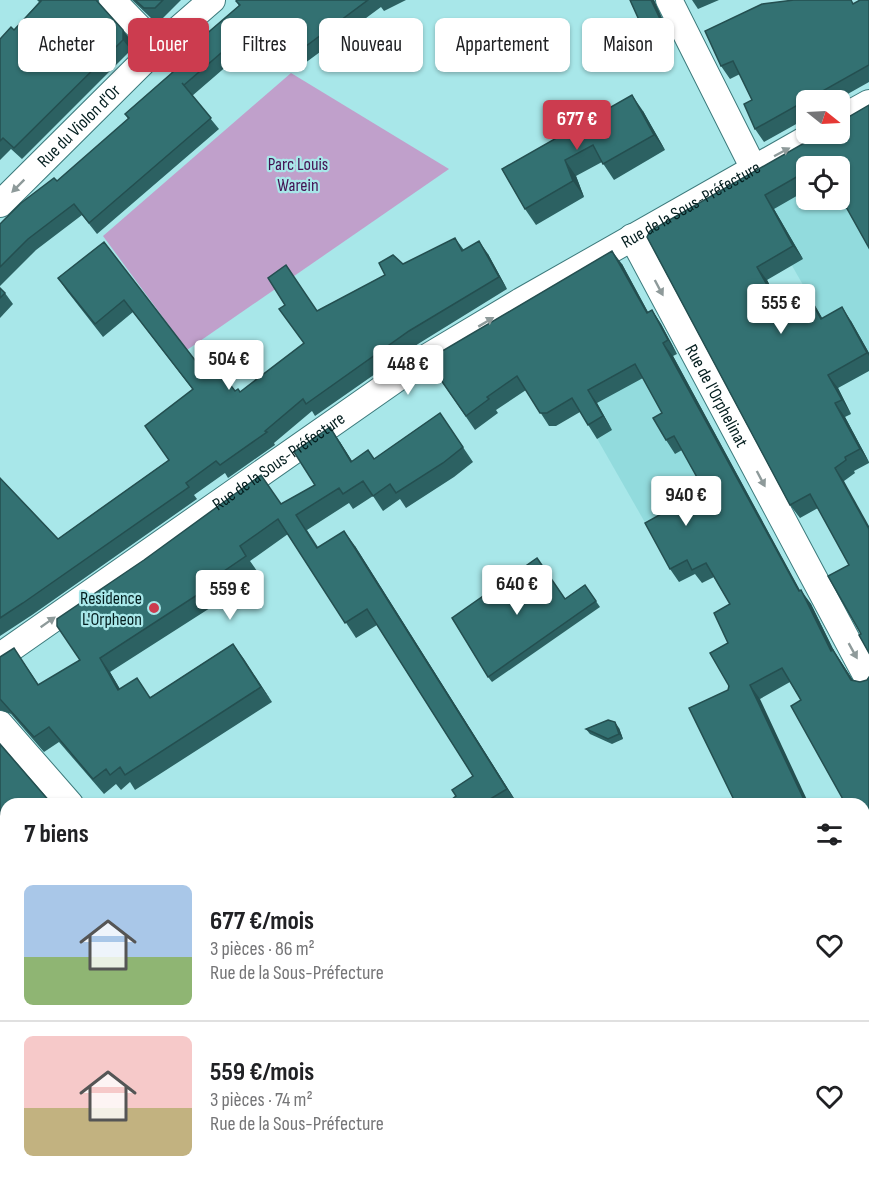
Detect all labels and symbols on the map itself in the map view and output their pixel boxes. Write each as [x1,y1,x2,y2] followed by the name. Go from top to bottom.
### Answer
[33,80,125,172] street label: Rue du Violon d'Or
[796,90,850,144] north arrow
[535,100,619,151] pin: 677 €
[774,147,791,157] one-way arrow
[268,154,328,196] park label: Parc Louis Warein
[618,157,764,253] street label: Rue de la Sous-Préfecture
[12,178,26,192] one-way arrow
[654,280,664,297] one-way arrow
[739,284,823,335] pin: 555 €
[478,317,494,328] one-way arrow
[187,340,271,391] pin: 504 €
[680,341,753,451] street label: Rue de l'Orphelinat
[366,345,450,396] pin: 448 €
[209,408,349,515] street label: Rue de la Sous-Préfecture
[756,471,766,488] one-way arrow
[644,476,728,527] pin: 940 €
[475,565,559,616] pin: 640 €
[188,570,272,621] pin: 559 €
[80,588,142,630] place label: Residence L'Orpheon
[147,601,161,615] marker: Residence L'Orpheon
[40,617,55,629] one-way arrow
[848,643,858,660] one-way arrow

